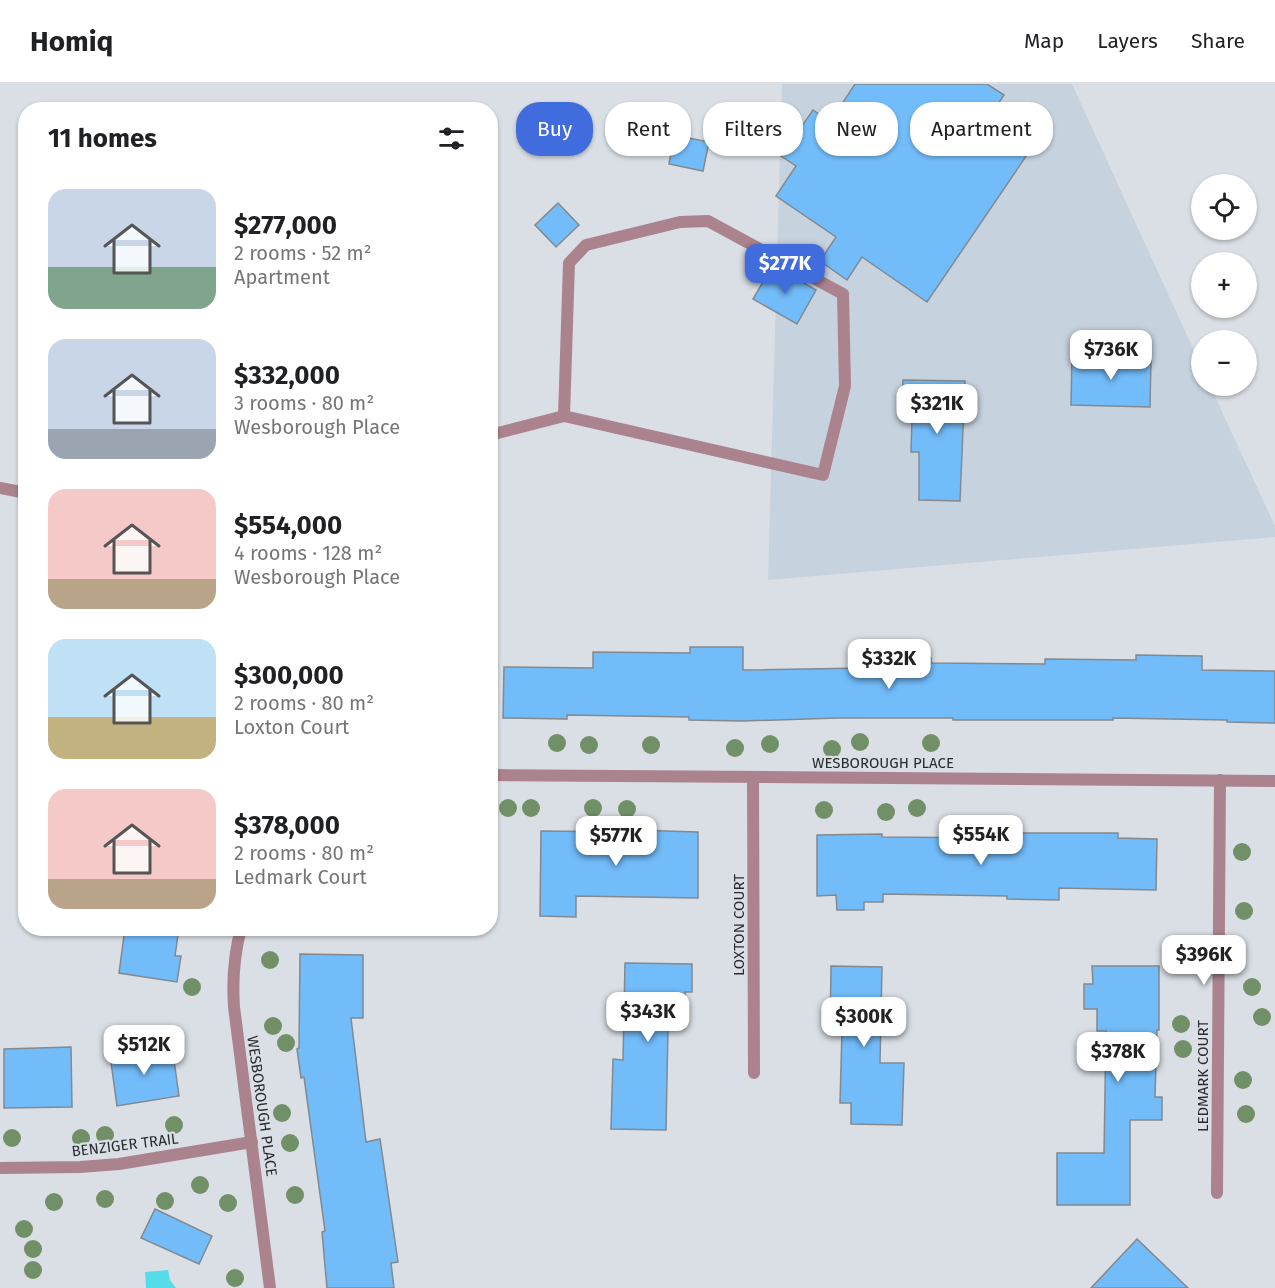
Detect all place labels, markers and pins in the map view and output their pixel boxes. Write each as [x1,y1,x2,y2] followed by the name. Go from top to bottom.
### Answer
[743,244,827,295] pin: $277K
[1069,330,1153,381] pin: $736K
[895,384,979,435] pin: $321K
[847,639,931,690] pin: $332K
[939,815,1023,866] pin: $554K
[574,816,658,867] pin: $577K
[1162,935,1246,986] pin: $396K
[606,992,690,1043] pin: $343K
[822,997,906,1048] pin: $300K
[102,1025,186,1076] pin: $512K
[1076,1032,1160,1083] pin: $378K

